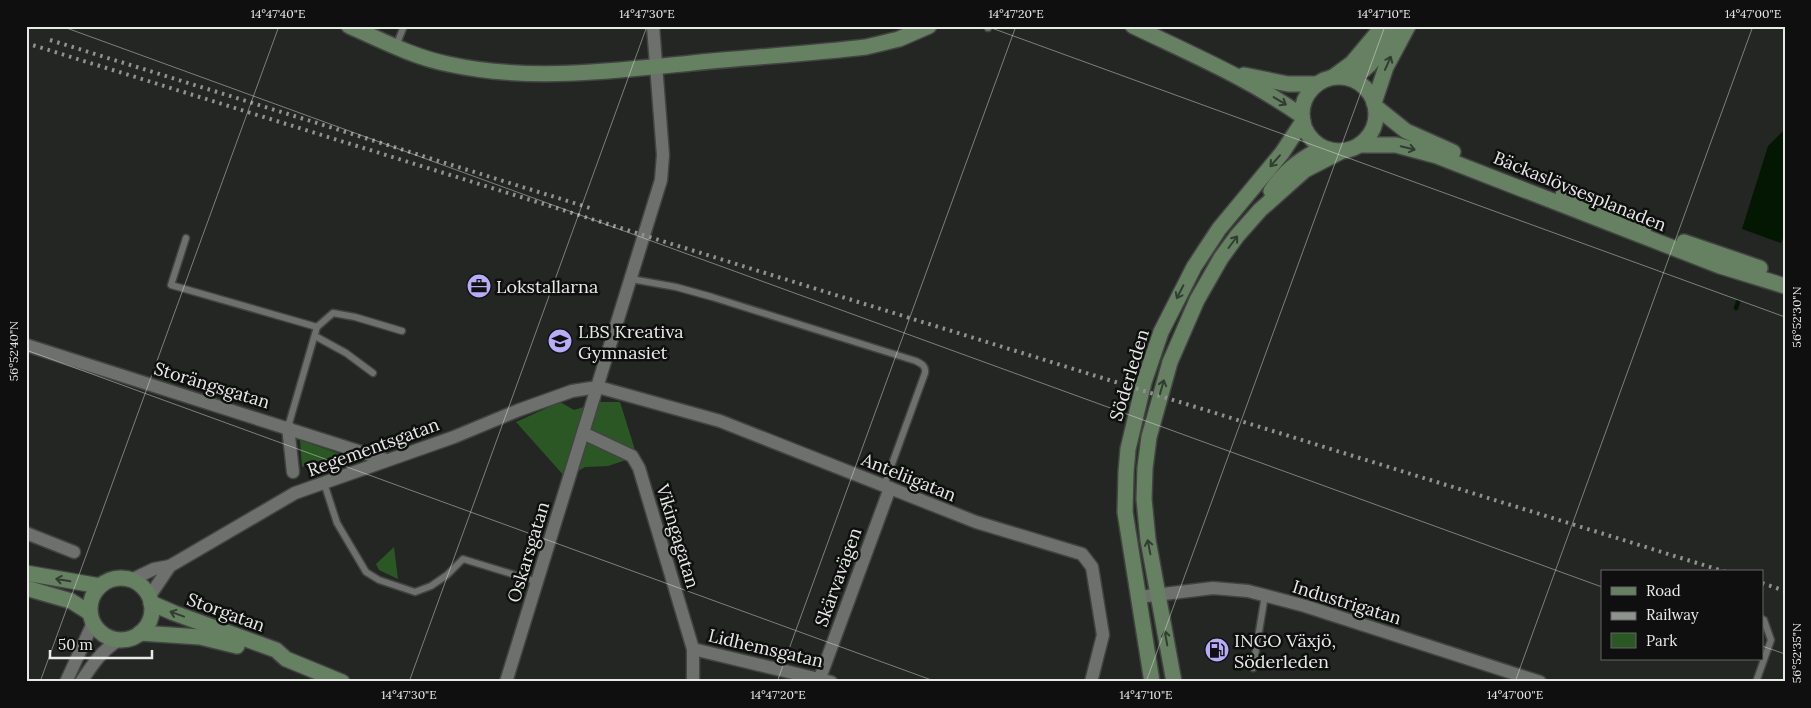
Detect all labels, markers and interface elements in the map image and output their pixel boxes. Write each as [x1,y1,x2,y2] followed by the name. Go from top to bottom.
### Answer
[251,6,305,21] text: 14°47'40"E
[619,6,675,21] text: 14°47'30"E
[988,6,1044,21] text: 14°47'20"E
[1357,6,1411,21] text: 14°47'10"E
[1725,6,1781,21] text: 14°47'00"E
[1383,56,1393,71] one-way arrow
[1272,97,1286,107] one-way arrow
[1399,144,1415,153] one-way arrow
[1490,146,1670,236] street label: Bäckaslövsesplanaden
[1270,154,1281,167] one-way arrow
[1228,235,1238,249] one-way arrow
[466,273,492,299] office icon: Lokstallarna
[496,275,598,298] place label: Lokstallarna
[1175,285,1185,300] one-way arrow
[1789,286,1804,348] text: 56°52'30"N
[578,320,684,364] place label: LBS Kreativa Gymnasiet
[6,321,21,381] text: 56°52'40"N
[1104,326,1154,424] street label: Söderleden
[547,328,573,354] school or university icon: LBS Kreativa Gymnasiet
[151,356,273,414] street label: Storängsgatan
[1158,379,1168,395] one-way arrow
[304,412,442,482] street label: Regementsgatan
[857,447,960,506] street label: Anteliigatan
[651,480,705,591] street label: Vikingagatan
[502,499,554,605] street label: Oskarsgatan
[809,524,867,630] street label: Skärvavägen
[1144,539,1154,555] one-way arrow
[1601,570,1764,660] legend
[55,574,71,584] one-way arrow
[1290,575,1404,630] street label: Industrigatan
[1646,581,1681,600] text: Road
[184,587,268,637] street label: Storgatan
[1646,605,1699,624] text: Railway
[170,609,185,618] one-way arrow
[1789,623,1804,683] text: 56°52'35"N
[706,624,826,672] street label: Lidhemsgatan
[50,628,152,660] scale bar
[1234,629,1336,673] place label: INGO Växjö, Söderleden
[1161,631,1171,647] one-way arrow
[1646,631,1677,650] text: Park
[58,635,93,654] text: 50 m
[1204,637,1230,663] fuel station icon: INGO Växjö, Söderleden
[381,687,437,702] text: 14°47'30"E
[750,687,806,702] text: 14°47'20"E
[1119,687,1173,702] text: 14°47'10"E
[1487,687,1543,702] text: 14°47'00"E

